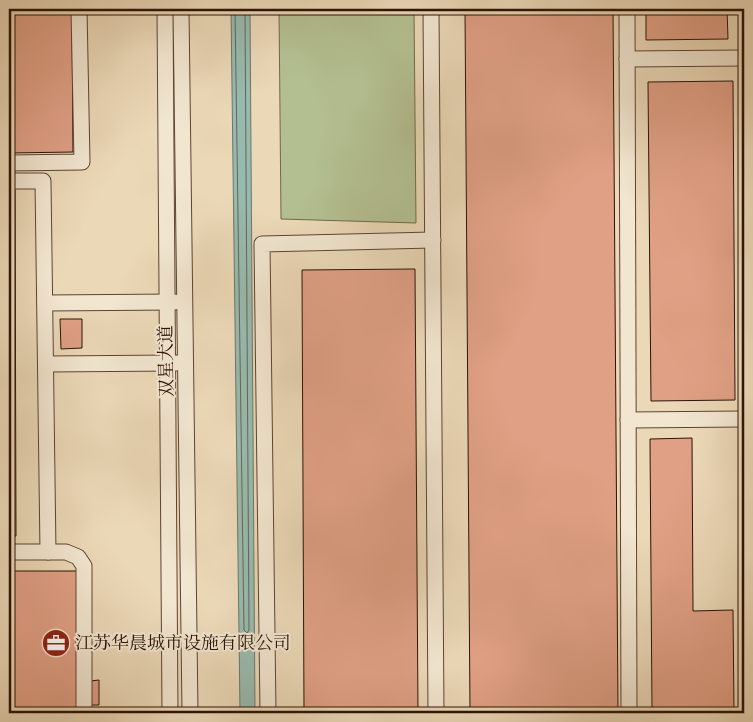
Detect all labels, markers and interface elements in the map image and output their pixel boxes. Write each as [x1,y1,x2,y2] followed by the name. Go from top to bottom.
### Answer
[154,325,181,397] street label: 双星大道
[41,628,71,658] office icon: 江苏华晨城市设施有限公司
[75,632,291,657] place label: 江苏华晨城市设施有限公司

